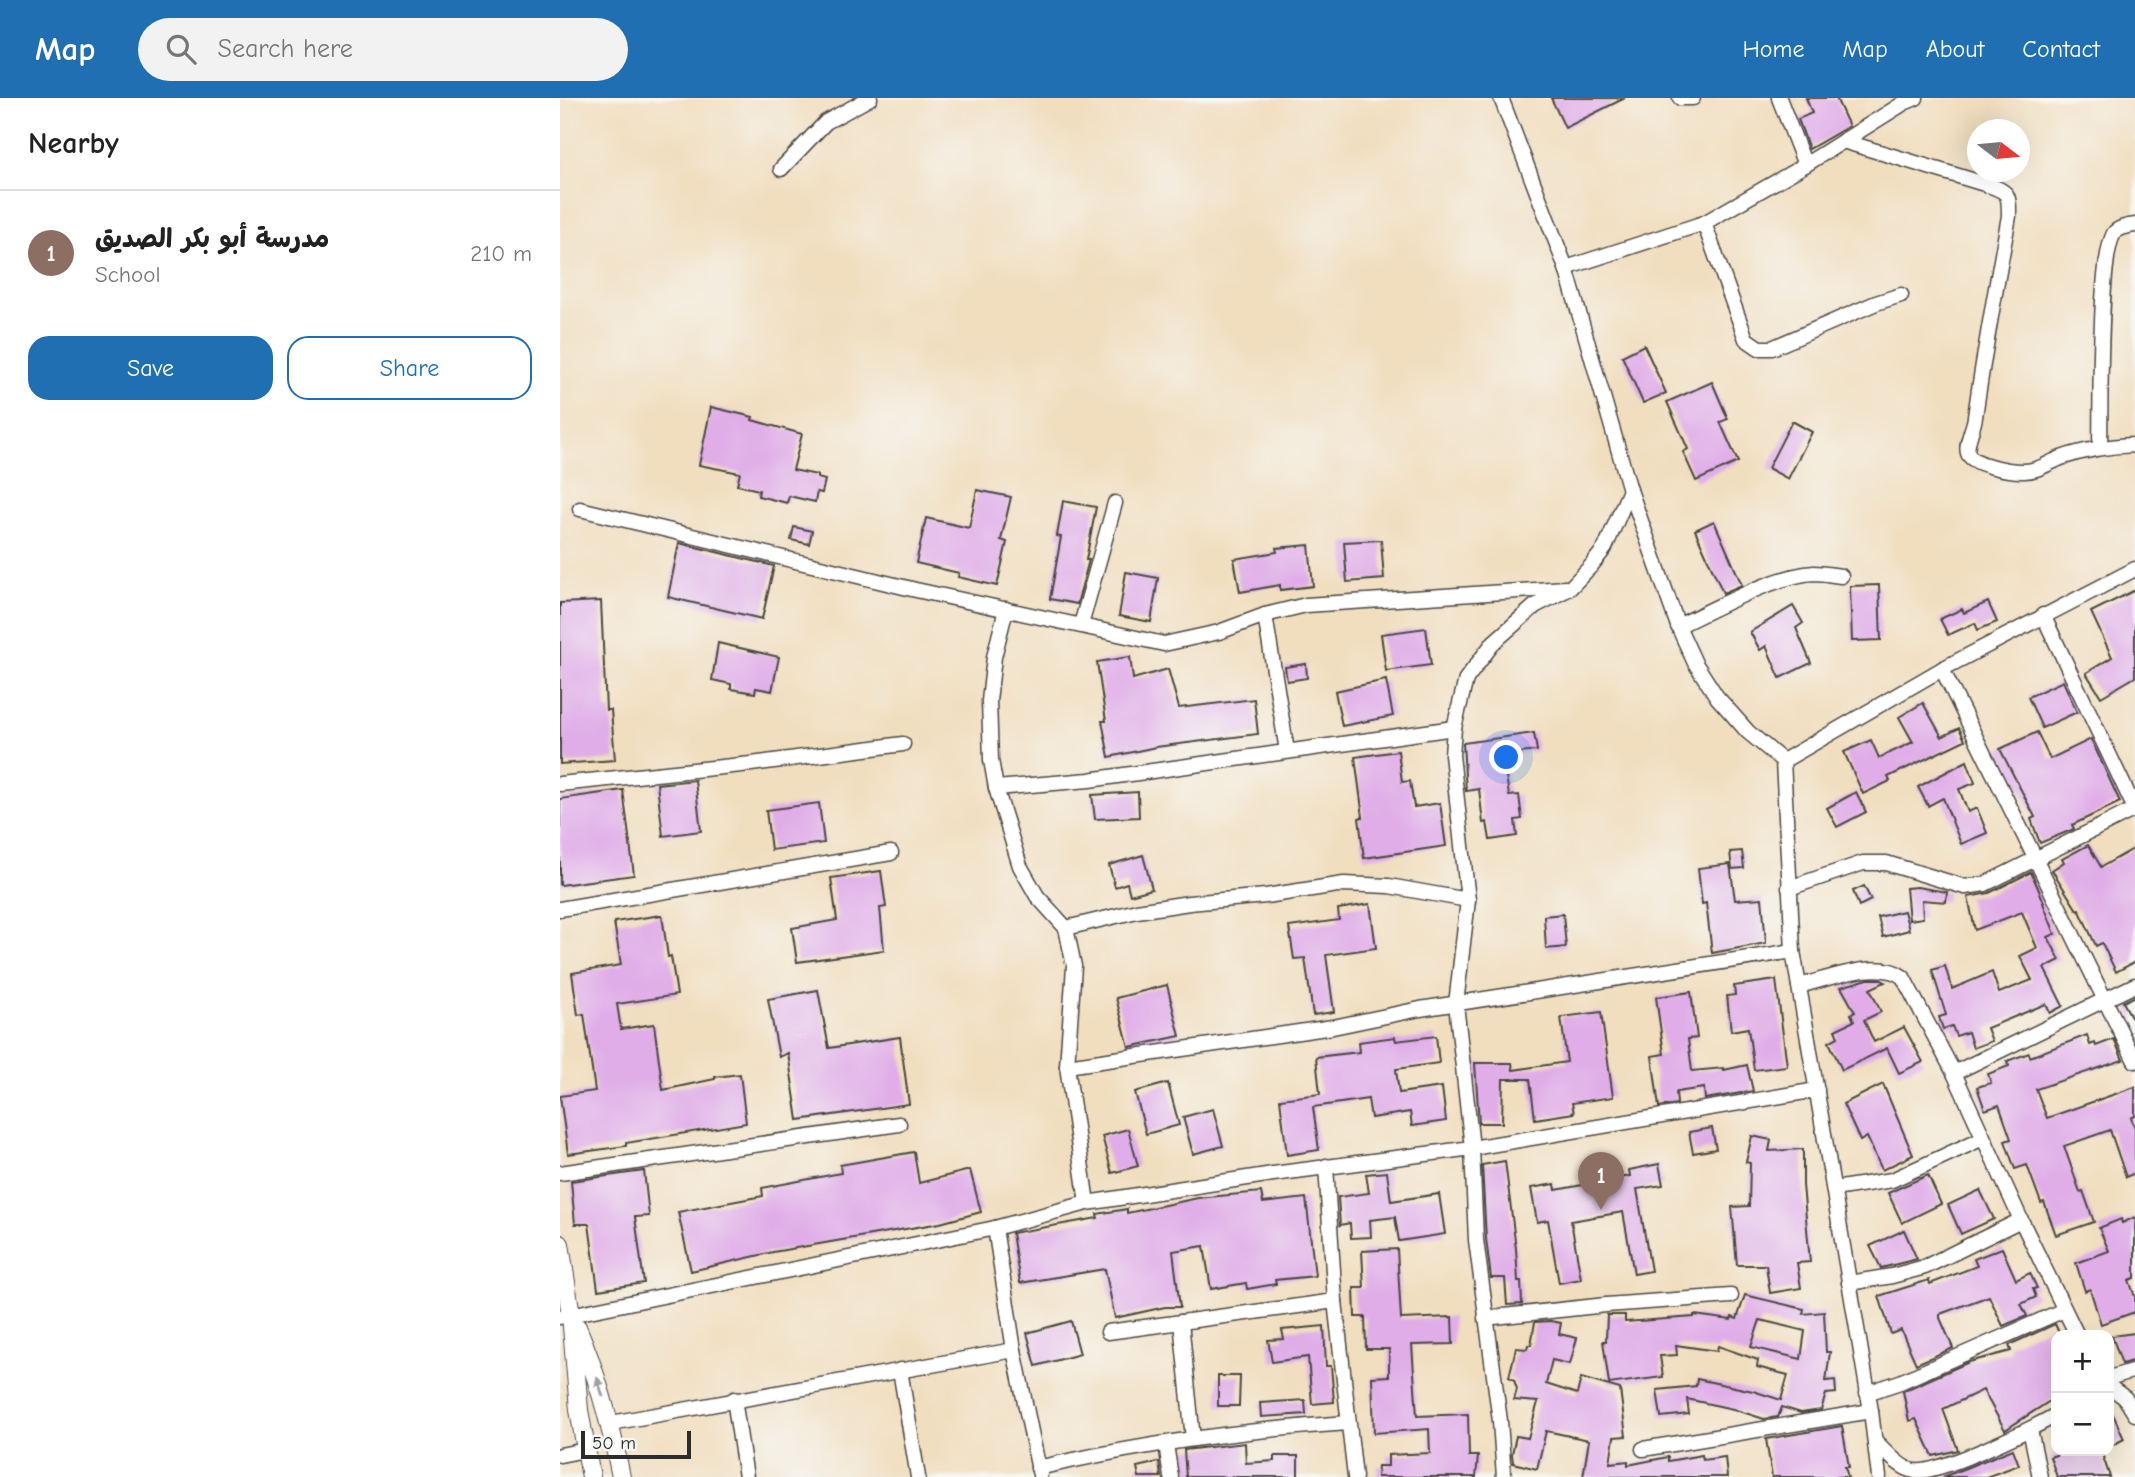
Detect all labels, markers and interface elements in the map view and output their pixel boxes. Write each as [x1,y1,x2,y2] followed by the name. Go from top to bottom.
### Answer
[138,18,628,81] search box
[35,30,96,68] text: Map
[162,30,200,68] icon: search
[218,34,353,64] text: Search here
[1743,35,1804,63] text: Home
[1842,35,1888,63] text: Map
[1926,35,1984,63] text: About
[2022,35,2100,63] text: Contact
[1967,119,2030,182] north arrow
[28,126,119,161] text: Nearby
[95,224,329,254] text: مدرسة أبو بكر الصديق
[46,240,56,267] text: 1
[470,240,532,267] text: 210 m
[95,261,160,288] text: School
[28,336,273,400] button: Save
[287,336,532,400] button: Share
[1489,740,1523,774] your location
[1578,1152,1624,1210] pin: 1
[2051,1330,2114,1456] map controls
[2051,1330,2114,1393] button: +
[594,1376,605,1397] one-way arrow
[2051,1393,2114,1456] button: −
[581,1428,691,1460] scale bar
[592,1432,636,1454] text: 50 m

